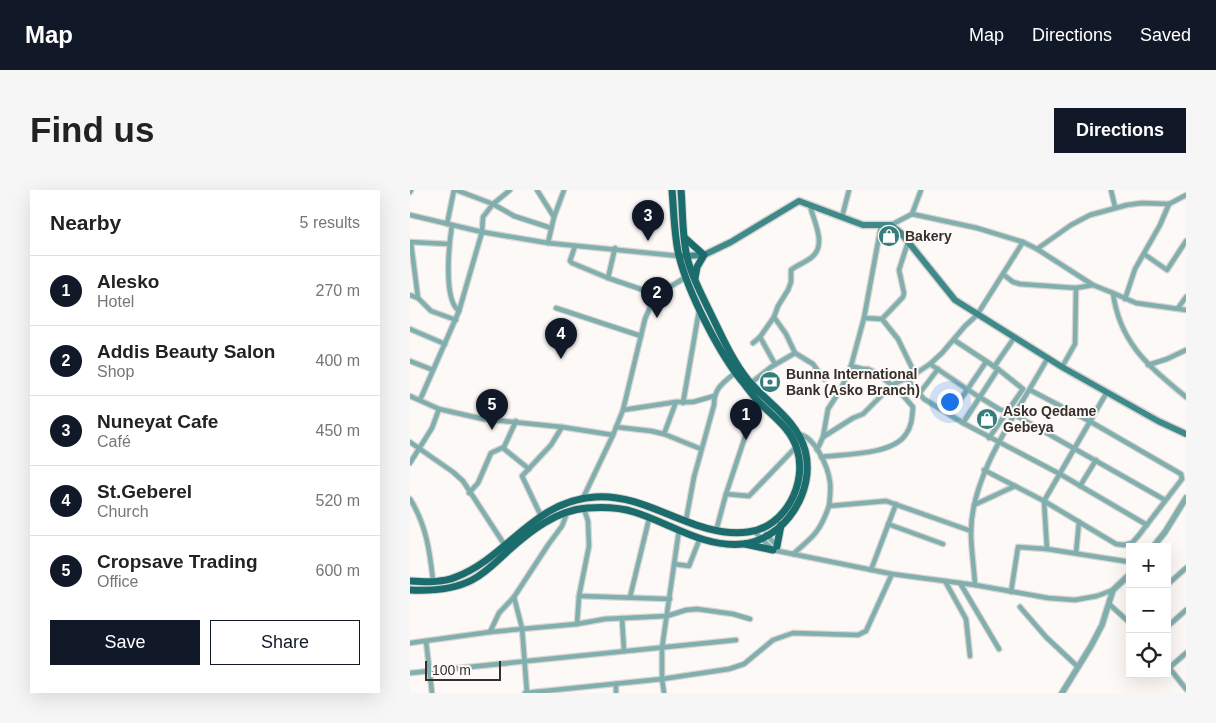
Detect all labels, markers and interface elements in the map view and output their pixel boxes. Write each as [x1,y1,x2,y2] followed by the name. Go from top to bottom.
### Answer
[25,21,73,48] text: Map
[969,25,1004,45] text: Map
[1032,25,1112,45] text: Directions
[1140,25,1191,45] text: Saved
[1054,108,1186,153] button: Directions
[30,110,154,149] text: Find us
[632,200,664,241] pin: 3
[50,211,121,234] text: Nearby
[300,214,360,231] text: 5 results
[877,224,901,248] shop icon: Bakery
[905,228,952,244] place label: Bakery
[97,271,159,292] text: Alesko
[641,277,673,318] pin: 2
[62,282,70,299] text: 1
[316,282,360,299] text: 270 m
[97,293,134,310] text: Hotel
[545,318,577,359] pin: 4
[97,341,275,362] text: Addis Beauty Salon
[62,352,70,369] text: 2
[316,352,360,369] text: 400 m
[97,363,134,380] text: Shop
[786,366,920,398] place label: Bunna International Bank (Asko Branch)
[758,370,782,394] bank icon: Bunna International Bank (Asko Branch)
[476,389,508,430] pin: 5
[937,389,963,415] your location
[730,399,762,440] pin: 1
[1003,403,1097,435] place label: Asko Qedame Gebeya
[975,407,999,431] shop icon: Asko Qedame Gebeya
[97,411,218,432] text: Nuneyat Cafe
[62,422,70,439] text: 3
[316,422,360,439] text: 450 m
[97,433,131,450] text: Café
[97,481,192,502] text: St.Geberel
[62,492,70,509] text: 4
[316,492,360,509] text: 520 m
[97,503,149,520] text: Church
[1126,543,1171,678] map controls
[1126,543,1171,588] button: +
[97,551,258,572] text: Cropsave Trading
[62,562,70,579] text: 5
[316,562,360,579] text: 600 m
[97,573,139,590] text: Office
[1126,588,1171,633] button: −
[50,620,200,665] button: Save
[210,620,360,665] button: Share
[1126,633,1171,678] button: locate
[425,658,501,681] scale bar
[432,662,471,678] text: 100 m

